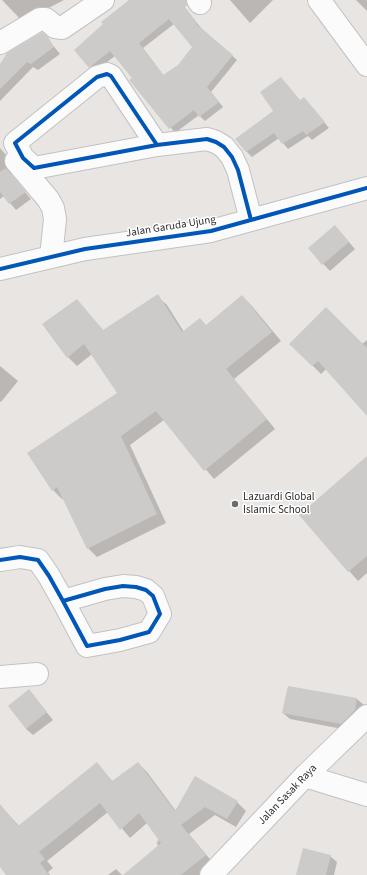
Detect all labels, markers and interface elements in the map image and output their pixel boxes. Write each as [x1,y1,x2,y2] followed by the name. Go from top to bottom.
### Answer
[125,213,217,241] street label: Jalan Garuda Ujung
[243,491,315,517] place label: Lazuardi Global Islamic School
[230,499,240,509] marker: Lazuardi Global Islamic School
[256,762,320,828] street label: Jalan Sasak Raya

